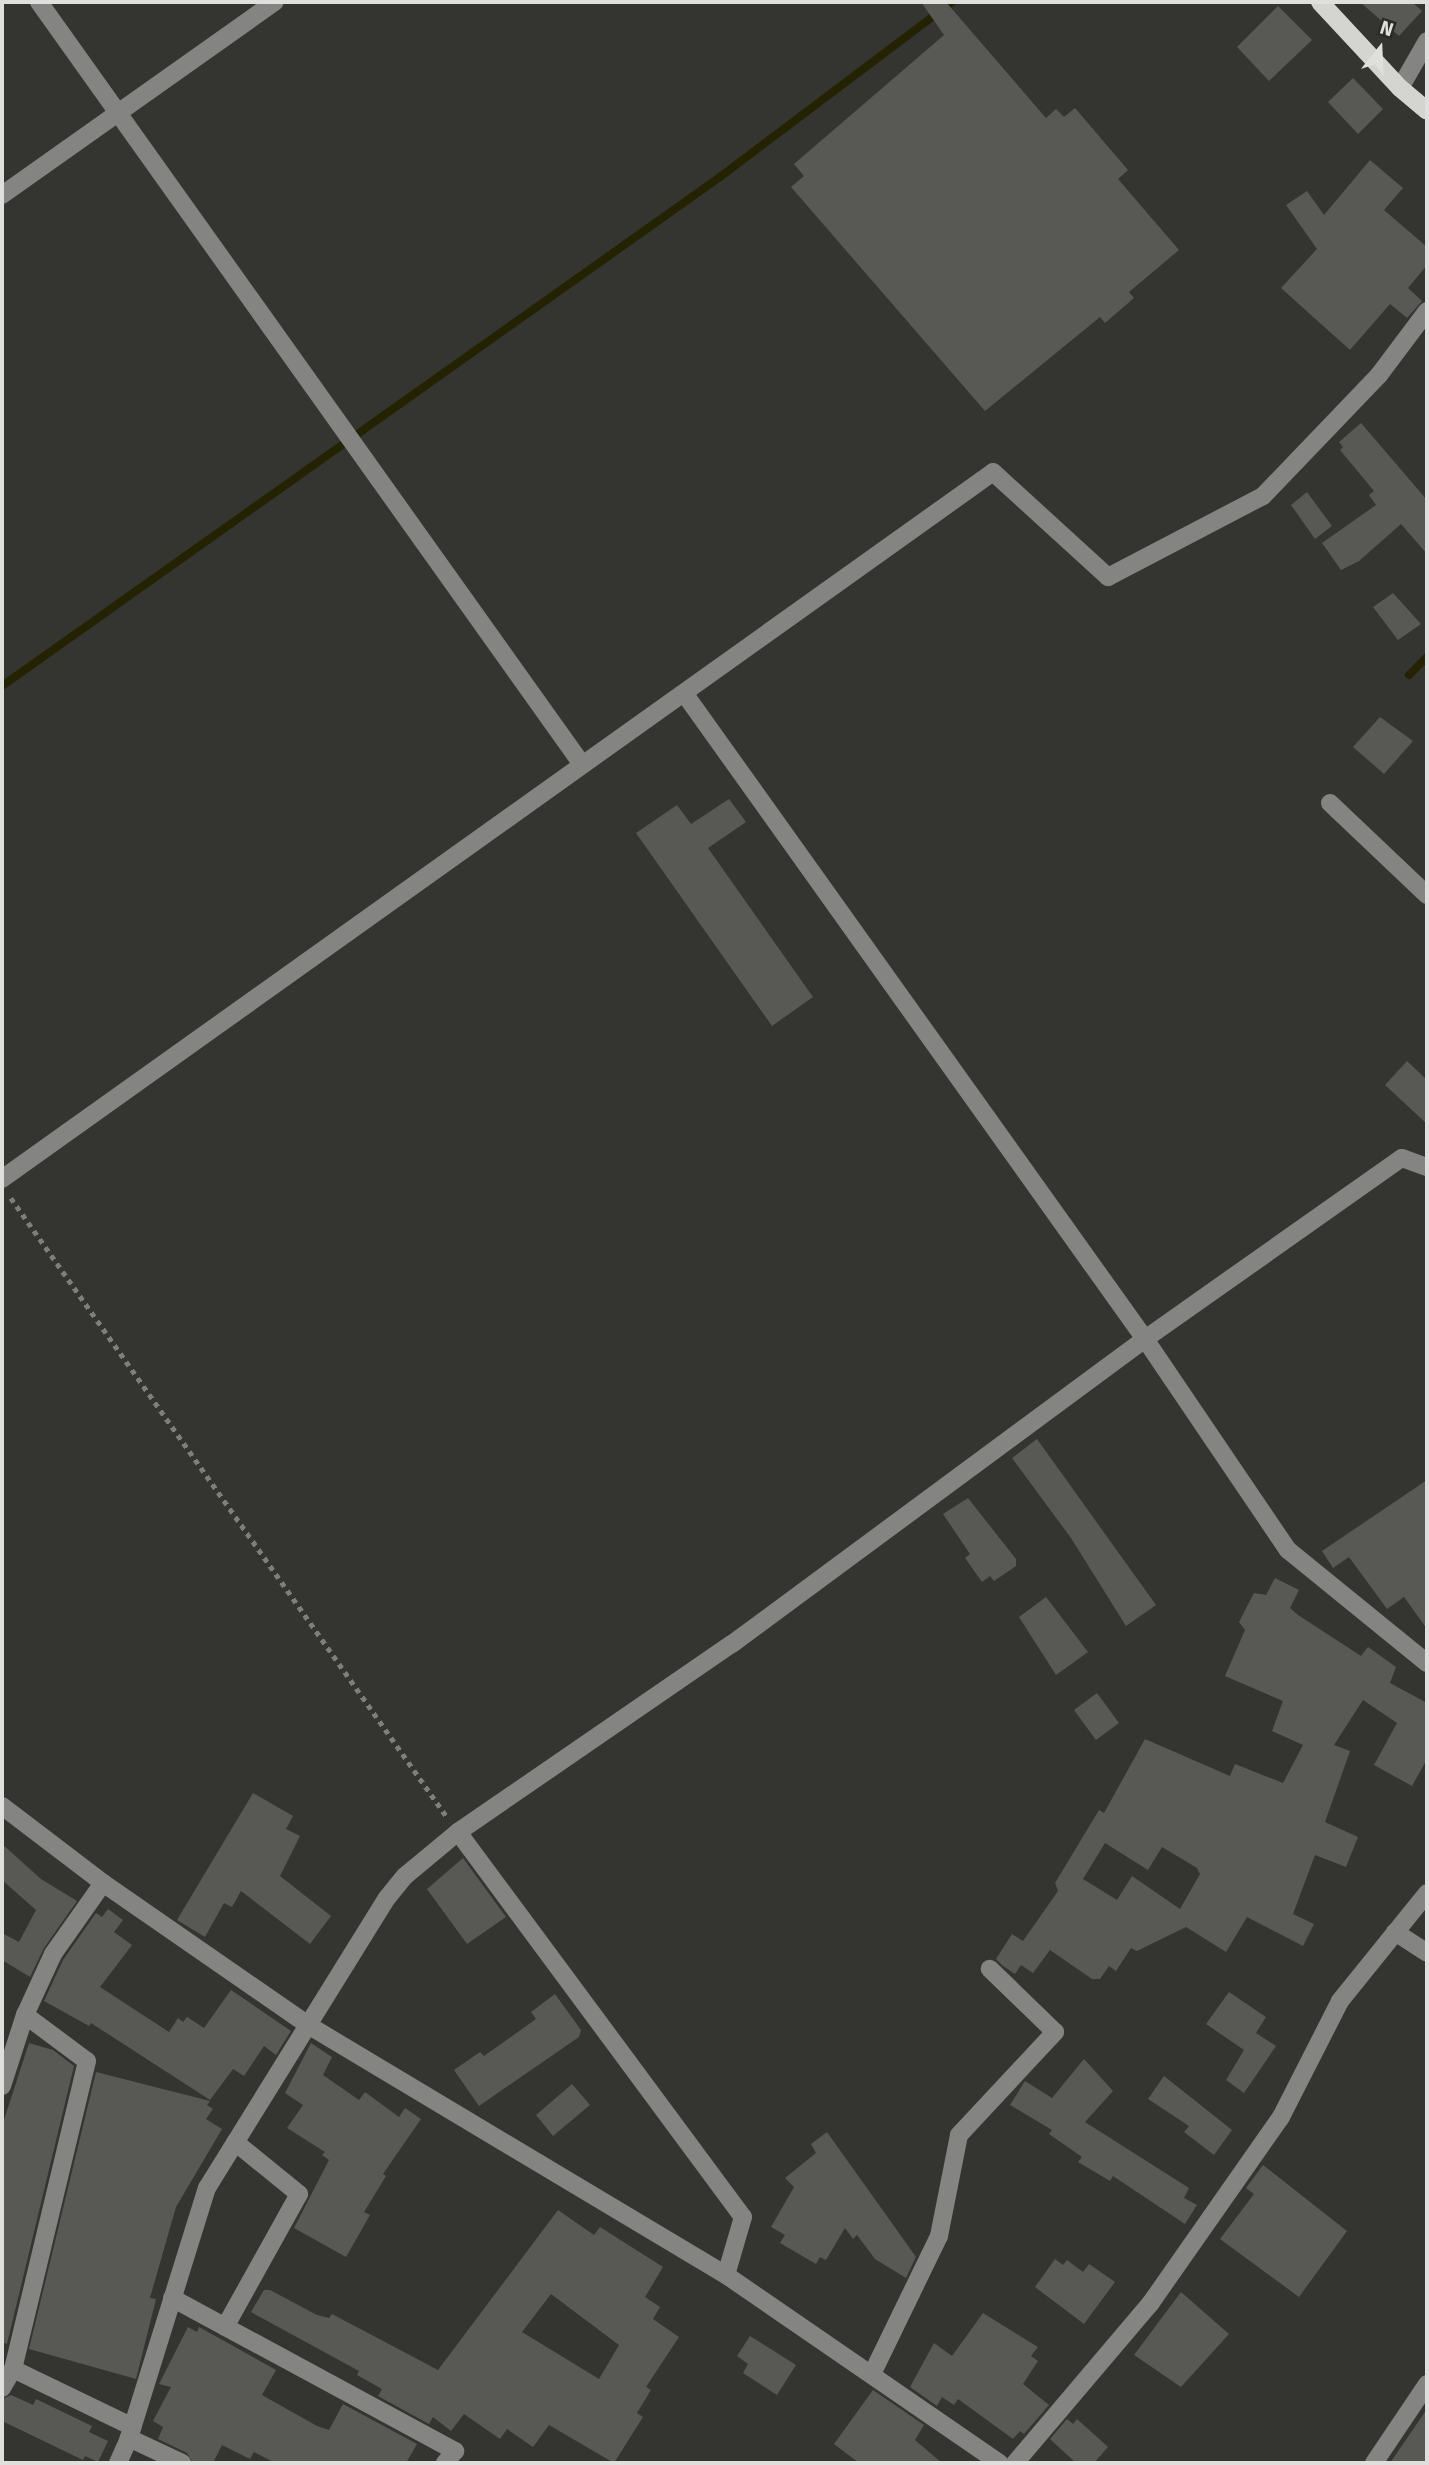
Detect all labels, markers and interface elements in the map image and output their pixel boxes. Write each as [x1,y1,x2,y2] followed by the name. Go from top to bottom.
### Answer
[1345,14,1415,84] north arrow
[1377,16,1396,41] text: N

